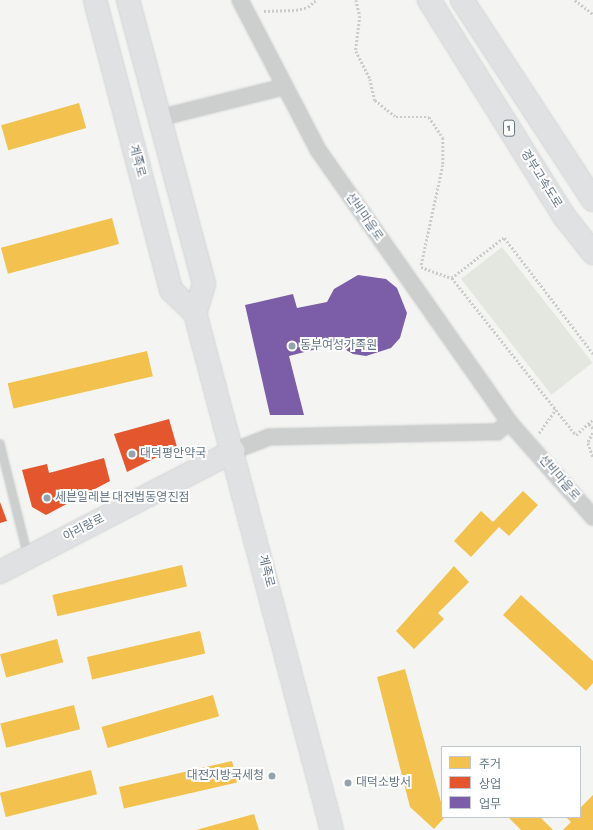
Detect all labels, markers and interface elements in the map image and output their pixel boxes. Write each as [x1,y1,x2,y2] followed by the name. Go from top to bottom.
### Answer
[503,119,515,137] road number: 1
[126,143,148,179] street label: 계족로
[517,147,565,211] street label: 경부고속도로
[342,190,386,244] street label: 선비마을로
[300,339,377,353] place label: 동부여성가족원
[287,341,297,351] marker: 동부여성가족원
[140,447,206,461] place label: 대덕평안약국
[127,449,137,459] marker: 대덕평안약국
[535,452,583,504] street label: 선비마을로
[55,491,189,505] place label: 세븐일레븐 대전법동영진점
[42,493,52,503] marker: 세븐일레븐 대전법동영진점
[61,512,107,544] street label: 아리랑로
[255,553,277,589] street label: 계족로
[441,746,581,818] legend
[479,758,501,770] text: 주거
[187,769,264,783] place label: 대전지방국세청
[267,771,277,781] marker: 대전지방국세청
[356,776,411,790] place label: 대덕소방서
[343,778,353,788] marker: 대덕소방서
[479,778,501,790] text: 상업
[479,798,501,810] text: 업무

